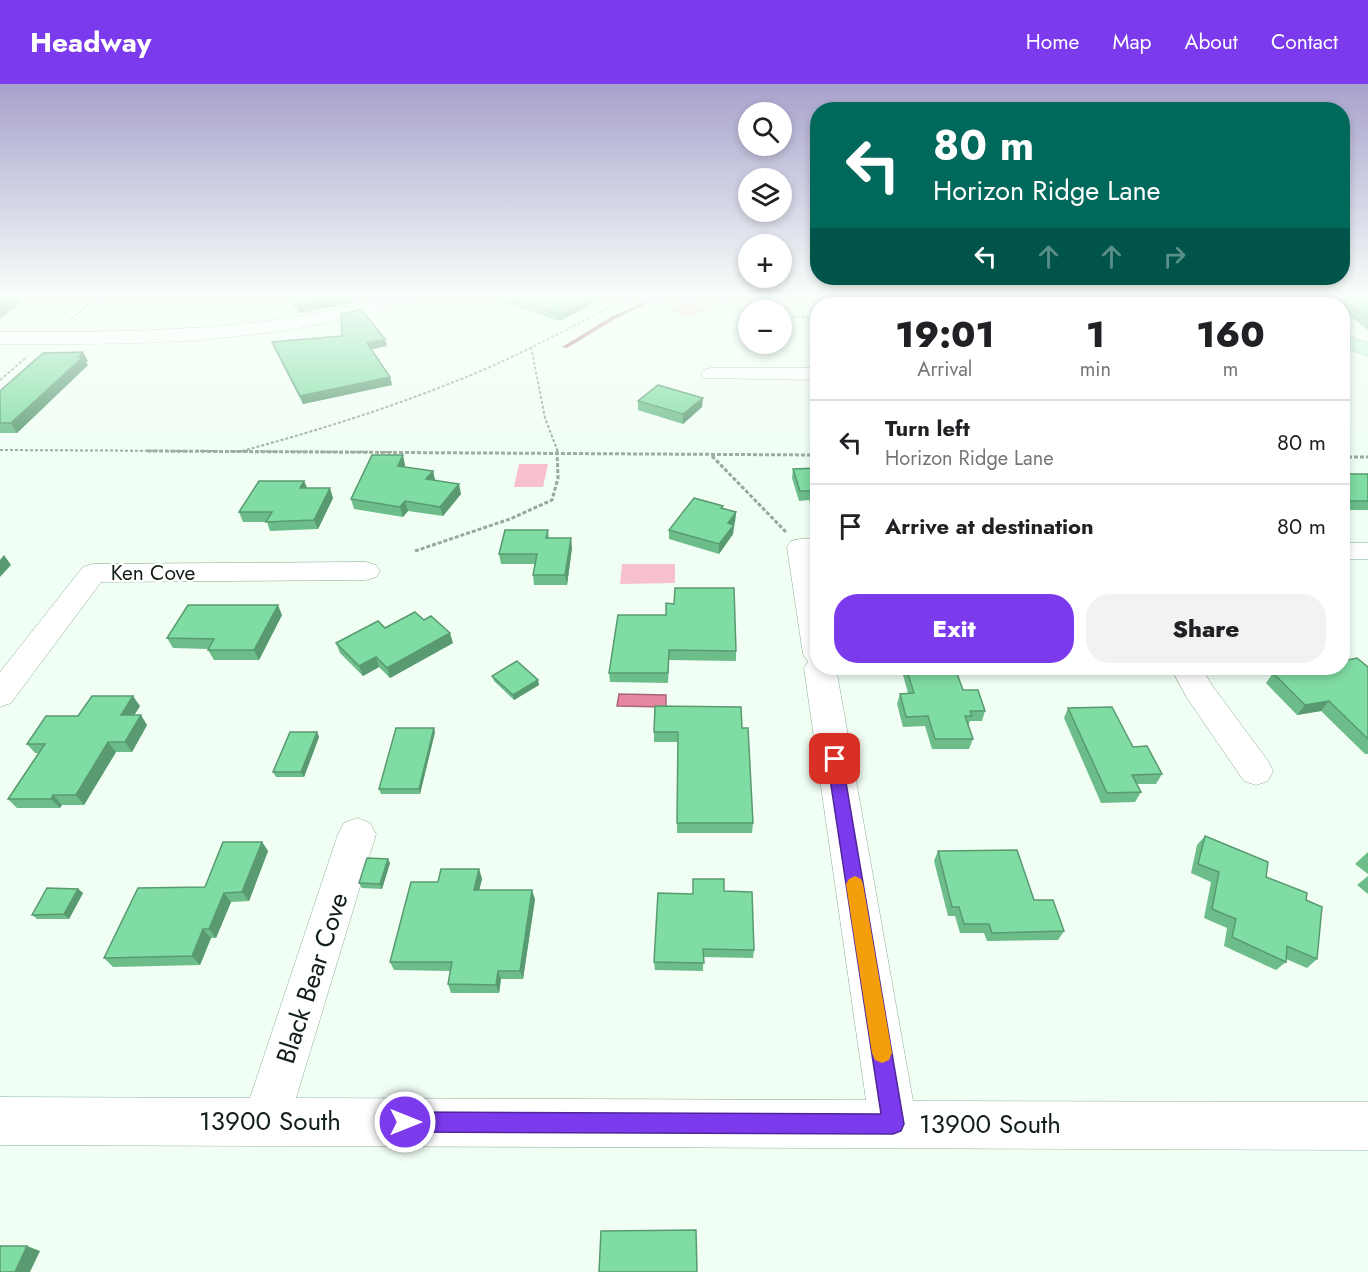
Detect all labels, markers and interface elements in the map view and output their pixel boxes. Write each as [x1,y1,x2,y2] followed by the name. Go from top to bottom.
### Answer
[30,22,151,63] text: Headway
[1026,27,1079,57] text: Home
[1112,27,1152,57] text: Map
[1185,27,1238,57] text: About
[1271,27,1338,57] text: Contact
[738,102,792,354] map controls
[738,102,792,156] button: search
[933,115,1034,176] text: 80 m
[834,126,912,204] icon: left
[738,168,792,222] button: layers
[933,171,1161,210] text: Horizon Ridge Lane
[738,234,792,288] button: +
[969,240,1002,273] icon: left
[1032,240,1065,273] icon: ahead
[1095,240,1128,273] icon: ahead
[1158,240,1191,273] icon: right
[738,300,792,354] button: −
[895,308,995,360] text: 19:01
[1086,308,1105,360] text: 1
[1196,308,1265,360] text: 160
[917,355,972,384] text: Arrival
[1080,355,1111,384] text: min
[1223,355,1238,384] text: m
[885,412,970,444] text: Turn left
[834,426,867,459] icon: left
[1277,426,1326,458] text: 80 m
[885,444,1054,473] text: Horizon Ridge Lane
[834,510,867,543] icon: arrive
[885,510,1094,542] text: Arrive at destination
[1277,510,1326,542] text: 80 m
[111,558,196,588] street label: Ken Cove
[834,594,1074,663] button: Exit
[1086,594,1326,663] button: Share
[809,733,860,784] pin
[818,742,851,775] icon: arrive
[266,888,358,1068] street label: Black Bear Cove
[373,1090,437,1154] position arrow
[199,1102,341,1140] street label: 13900 South
[919,1105,1061,1143] street label: 13900 South

